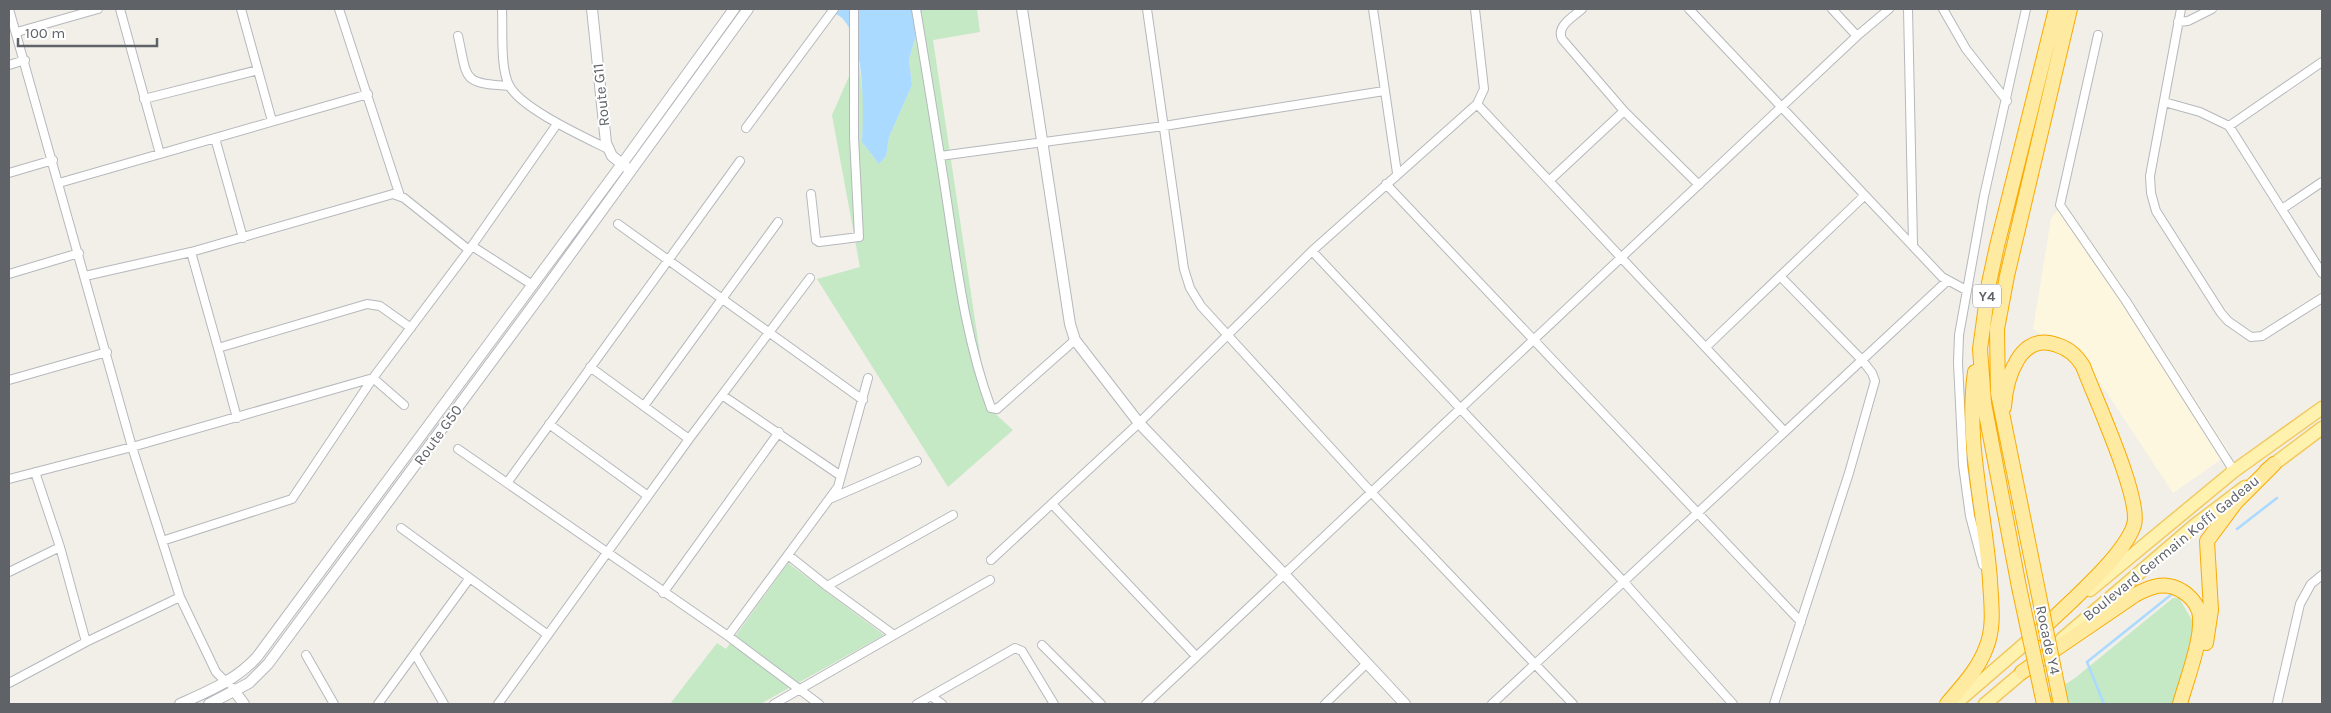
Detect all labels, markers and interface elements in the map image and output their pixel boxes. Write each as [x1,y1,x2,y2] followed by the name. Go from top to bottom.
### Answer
[18,15,156,47] scale bar
[25,24,65,42] text: 100 m
[589,63,613,127] street label: Route G11
[1973,284,2001,308] road number: Y4
[410,401,466,469] street label: Route G50
[2079,471,2263,625] street label: Boulevard Germain Koffi Gadeau
[2032,604,2064,677] street label: Rocade Y4

